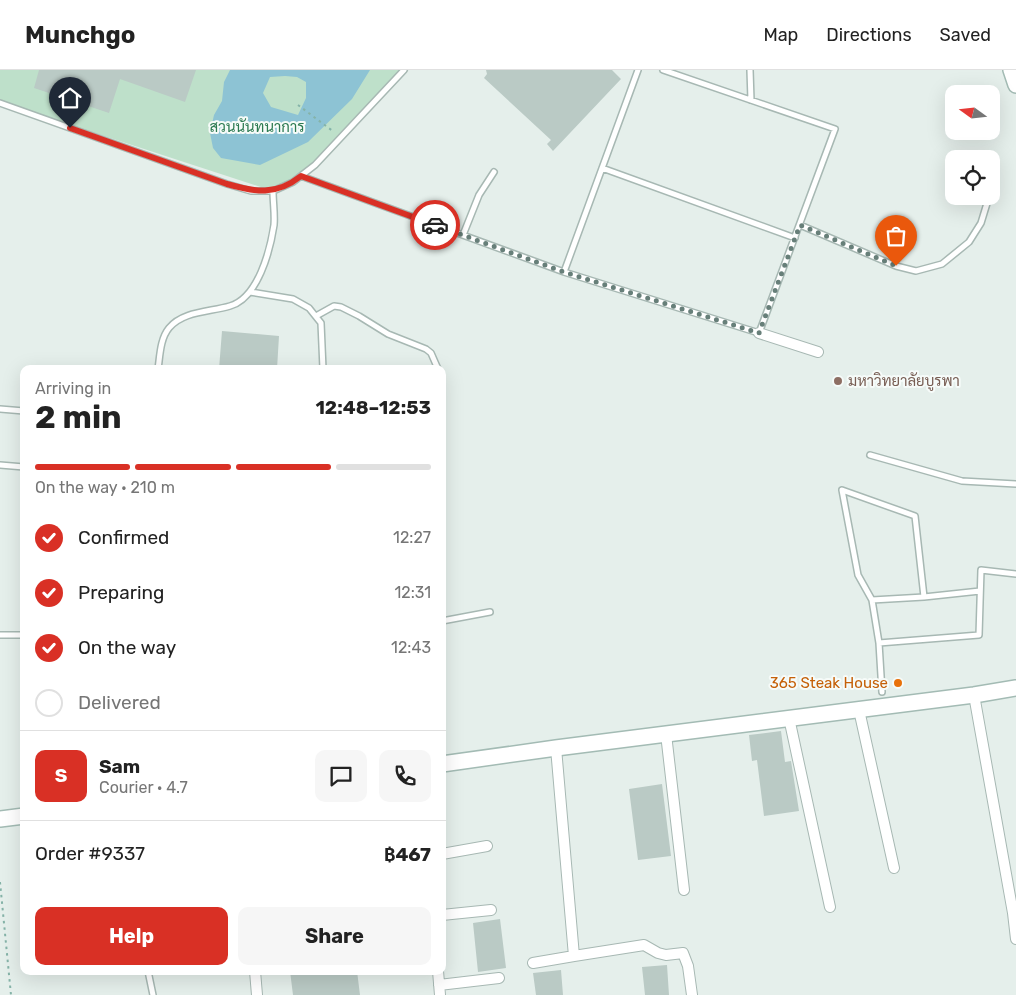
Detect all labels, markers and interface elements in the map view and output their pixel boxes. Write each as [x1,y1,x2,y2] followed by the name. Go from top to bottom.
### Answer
[25,21,135,49] text: Munchgo
[763,24,798,46] text: Map
[826,24,912,46] text: Directions
[940,24,991,46] text: Saved
[49,77,91,128] pin
[56,84,84,112] icon: home
[945,85,1000,140] north arrow
[945,85,1000,205] map controls
[210,118,304,136] park label: สวนนันทนาการ
[945,150,1000,205] button: locate
[410,200,460,250] courier
[421,211,449,239] icon: car
[875,215,917,266] pin
[882,222,910,250] icon: bag
[848,372,960,391] place label: มหาวิทยาลัยบูรพา
[832,375,844,387] marker: มหาวิทยาลัยบูรพา
[35,379,111,398] text: Arriving in
[315,396,431,419] text: 12:48–12:53
[35,398,122,436] text: 2 min
[35,478,175,497] text: On the way · 210 m
[35,524,63,552] icon: check
[78,526,169,549] text: Confirmed
[393,528,431,547] text: 12:27
[35,579,63,607] icon: check
[78,581,164,604] text: Preparing
[394,583,431,602] text: 12:31
[35,634,63,662] icon: check
[78,636,176,659] text: On the way
[391,638,431,657] text: 12:43
[770,674,888,692] place label: 365 Steak House
[892,677,904,689] marker: 365 Steak House
[78,691,161,714] text: Delivered
[315,750,367,802] button: chat
[379,750,431,802] button: phone
[99,755,140,778] text: Sam
[55,764,67,787] text: S
[99,778,188,797] text: Courier · 4.7
[35,842,145,865] text: Order #9337
[384,843,431,866] text: ฿467
[35,907,228,965] button: Help
[238,907,431,965] button: Share

